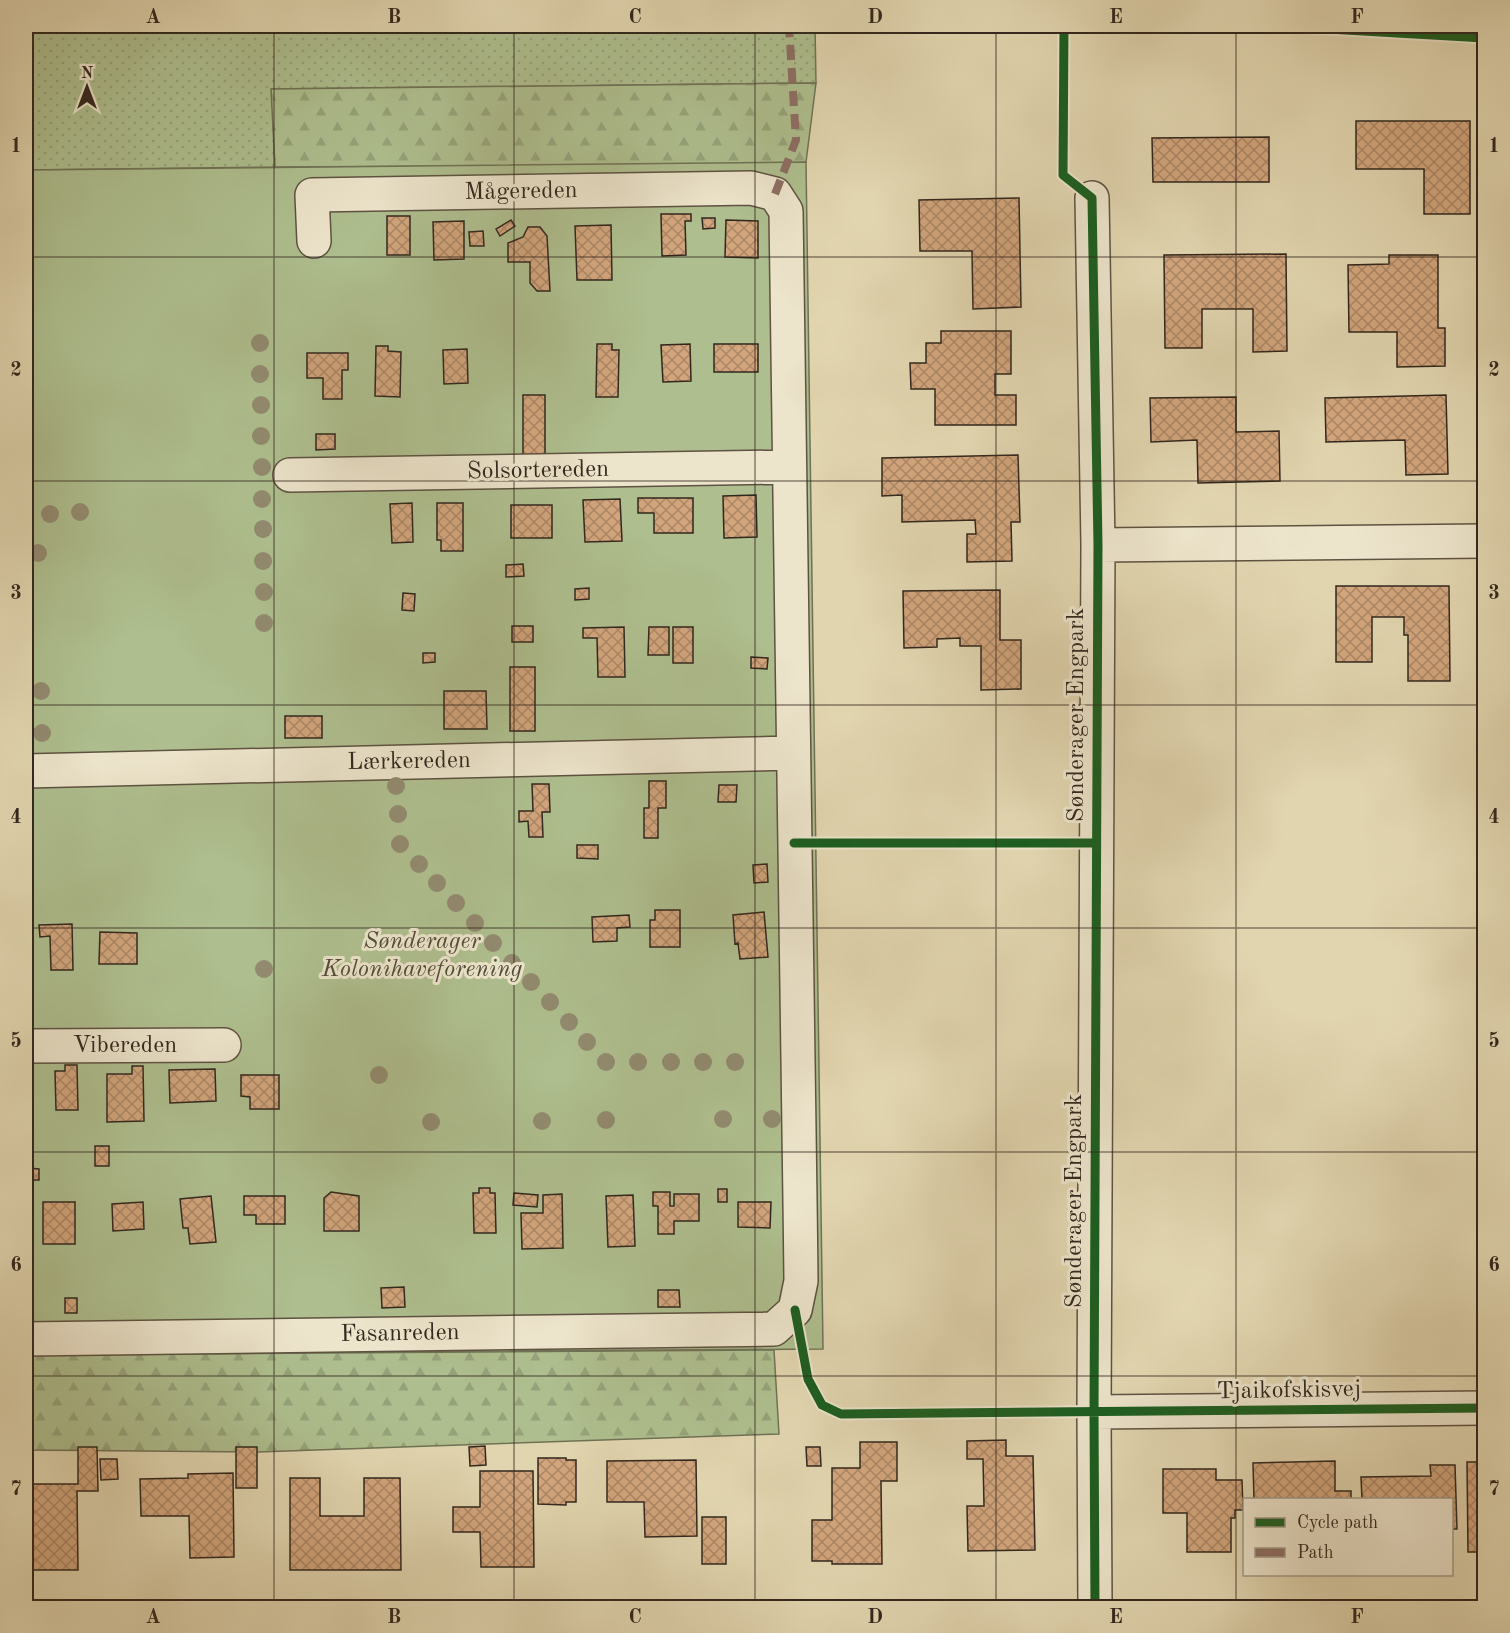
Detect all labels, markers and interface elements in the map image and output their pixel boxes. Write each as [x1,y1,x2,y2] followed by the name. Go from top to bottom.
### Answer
[145,8,161,28] text: A
[387,8,401,28] text: B
[628,8,642,28] text: C
[867,8,883,28] text: D
[1109,8,1123,28] text: E
[1350,8,1364,28] text: F
[57,57,117,117] north arrow
[81,66,94,82] text: N
[10,137,22,157] text: 1
[1488,137,1500,157] text: 1
[464,179,578,205] street label: Mågereden
[10,361,22,381] text: 2
[1488,361,1500,381] text: 2
[467,458,609,484] street label: Solsortereden
[10,584,22,604] text: 3
[1488,584,1500,604] text: 3
[1065,608,1089,822] street label: Sønderager Engpark
[347,749,471,775] street label: Lærkereden
[10,808,22,828] text: 4
[1488,808,1500,828] text: 4
[321,930,523,982] park label: Sønderager Kolonihaveforening
[10,1031,22,1052] text: 5
[1488,1031,1500,1052] text: 5
[73,1034,177,1058] street label: Vibereden
[1063,1094,1087,1308] street label: Sønderager Engpark
[10,1256,22,1276] text: 6
[1488,1256,1500,1276] text: 6
[340,1321,460,1347] street label: Fasanreden
[1216,1378,1362,1404] street label: Tjaikofskisvej
[10,1480,22,1500] text: 7
[1488,1480,1500,1500] text: 7
[1243,1498,1453,1576] legend
[1297,1514,1378,1532] text: Cycle path
[1297,1544,1334,1562] text: Path
[145,1608,161,1628] text: A
[387,1608,401,1628] text: B
[628,1608,642,1628] text: C
[867,1608,883,1628] text: D
[1109,1608,1123,1628] text: E
[1350,1608,1364,1628] text: F

